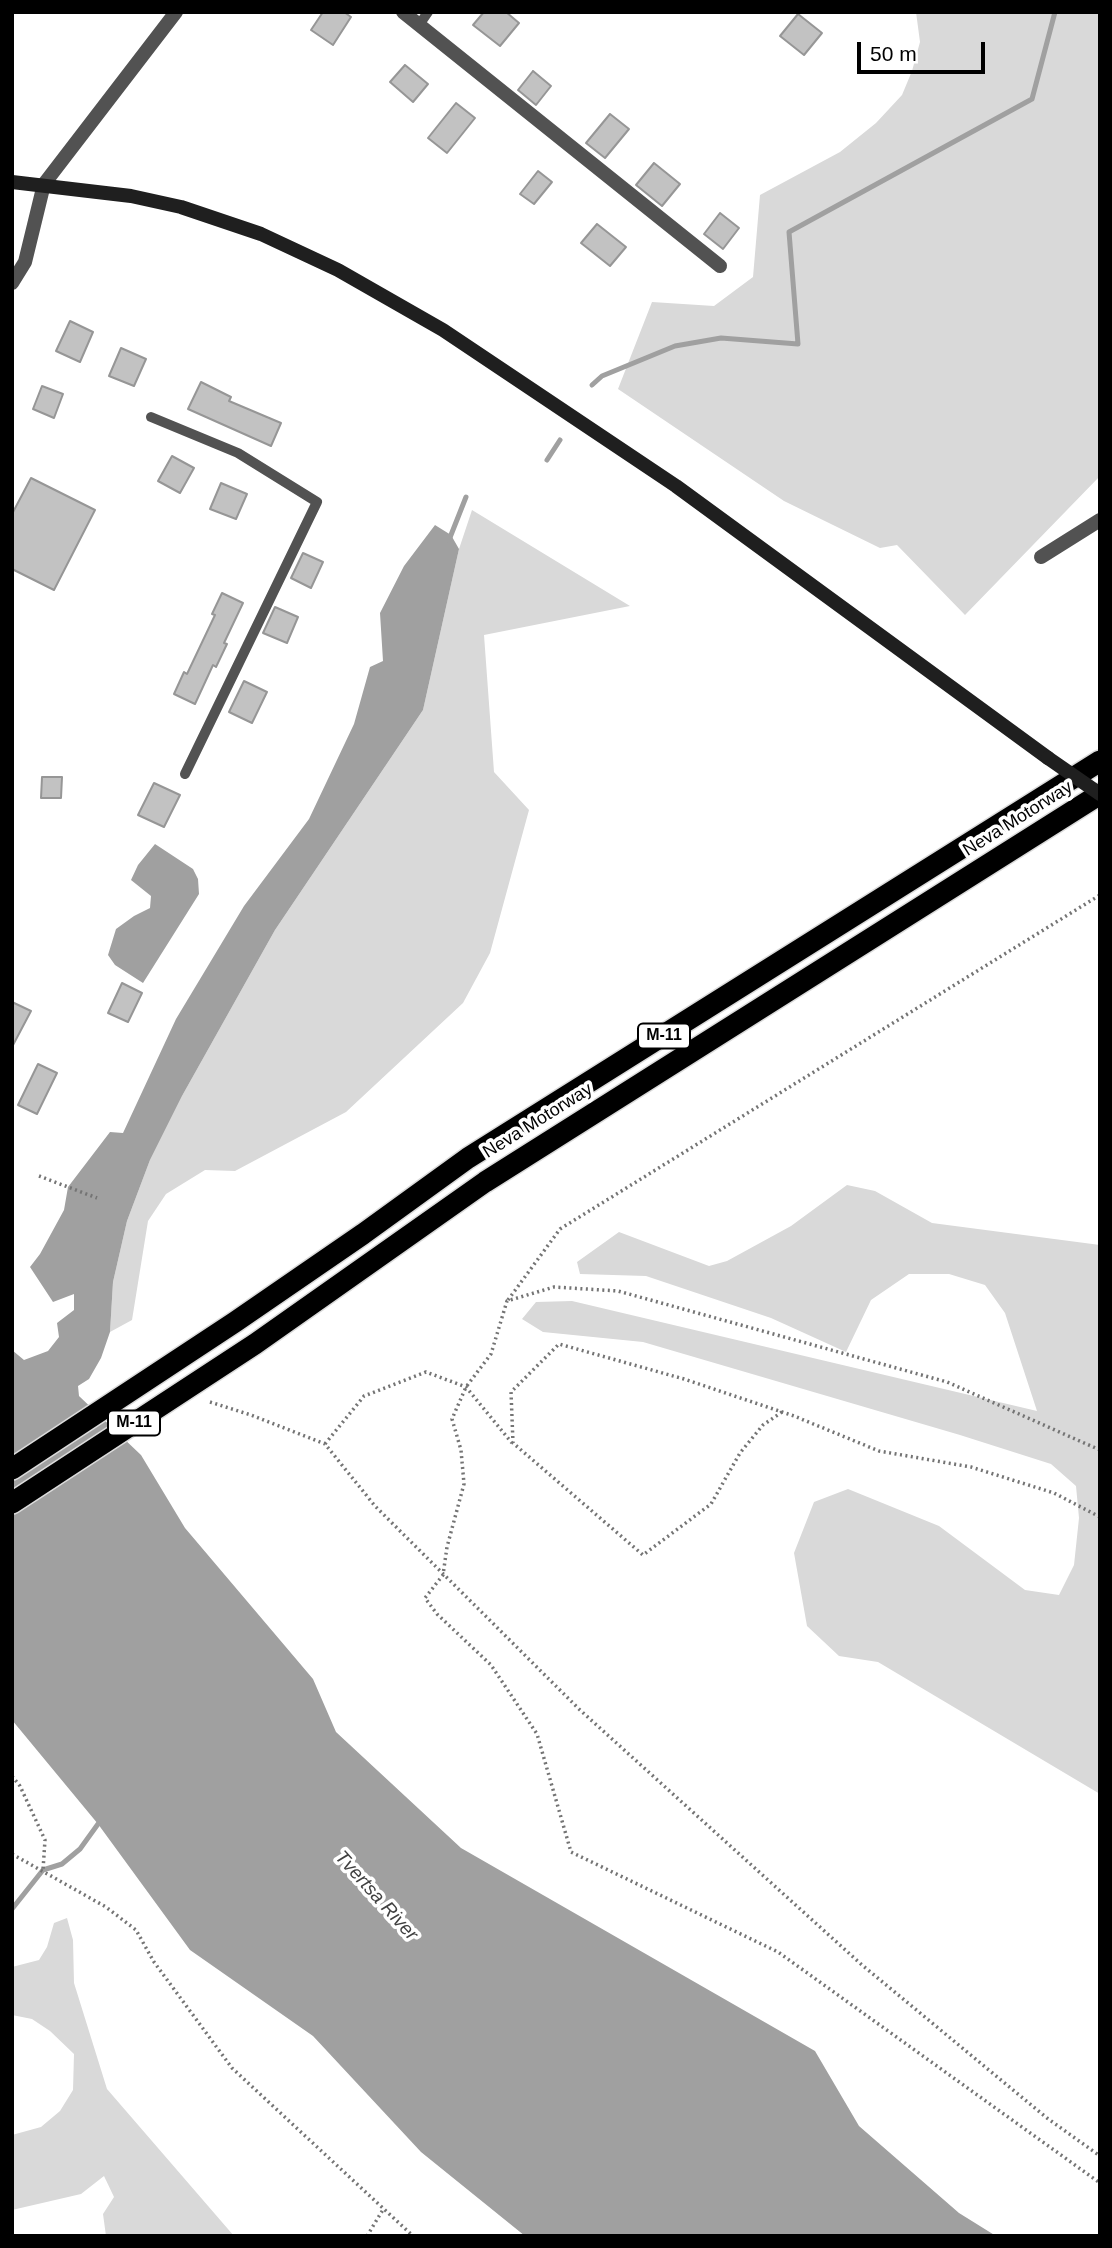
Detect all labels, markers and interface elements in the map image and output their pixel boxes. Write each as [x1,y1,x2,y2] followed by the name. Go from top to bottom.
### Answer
[860,28,988,72] scale bar
[870,42,917,65] text: 50 m
[959,777,1077,861] street label: Neva Motorway
[638,1024,690,1048] road number: М-11
[479,1079,597,1163] street label: Neva Motorway
[108,1410,160,1436] road number: М-11
[330,1846,422,1946] water label: Tvertsa River

